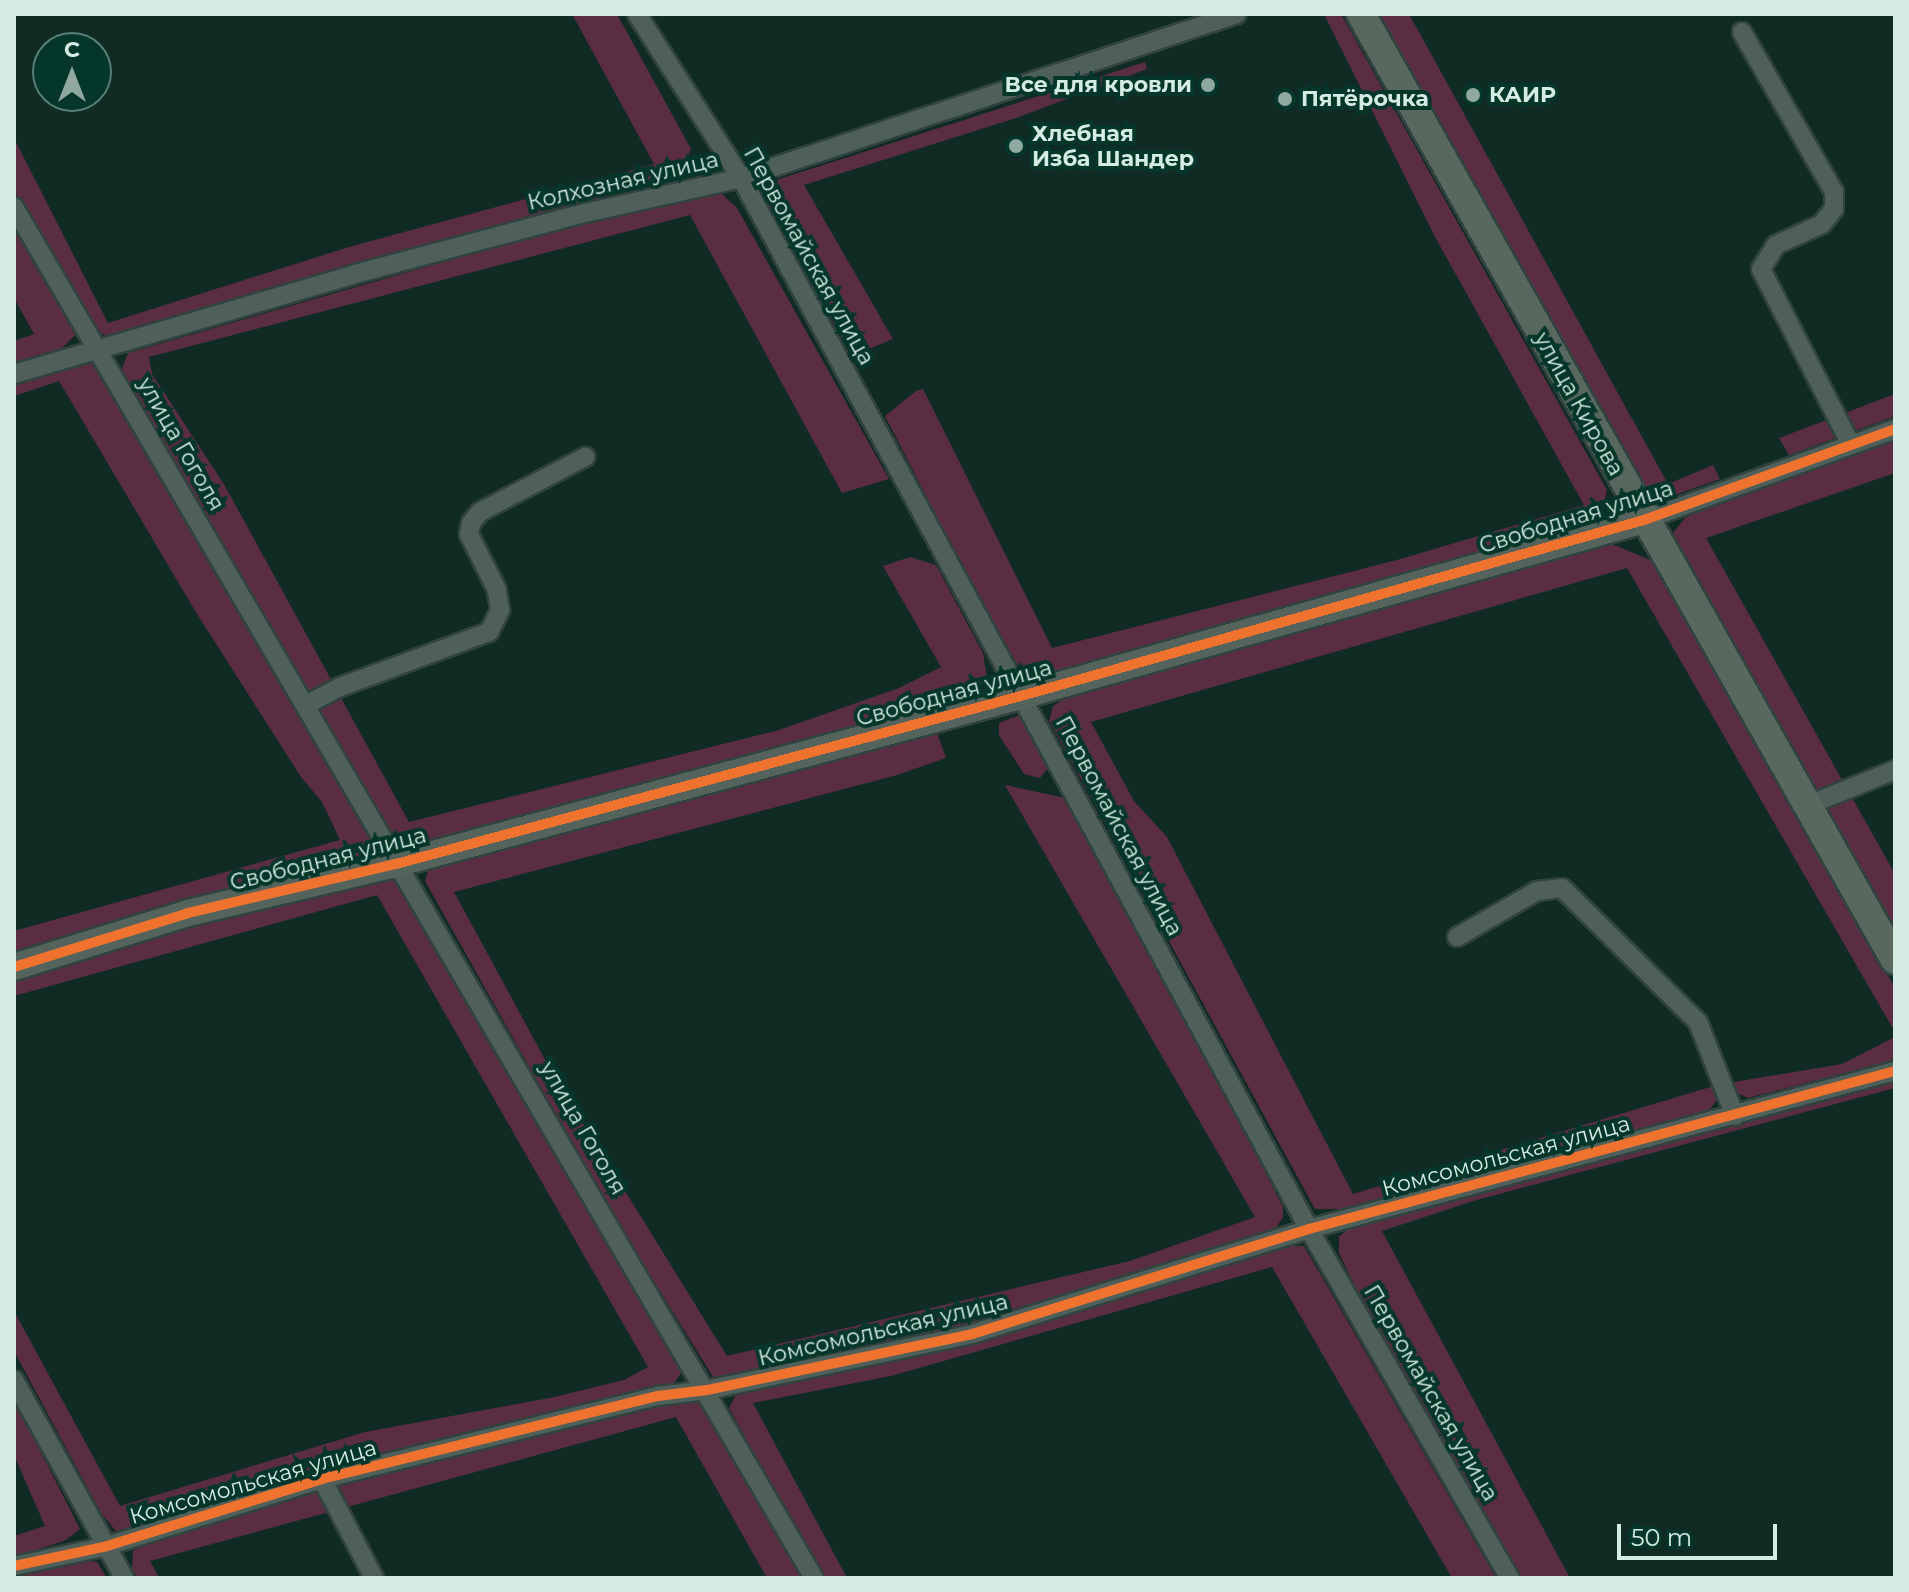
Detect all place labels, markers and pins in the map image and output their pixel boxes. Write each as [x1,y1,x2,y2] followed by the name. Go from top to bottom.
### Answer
[1005,72,1192,98] place label: Все для кровли
[1199,76,1217,94] marker: Все для кровли
[1489,82,1556,108] place label: КАИР
[1301,86,1429,112] place label: Пятёрочка
[1464,86,1482,104] marker: КАИР
[1276,90,1294,108] marker: Пятёрочка
[1032,120,1194,172] place label: Хлебная Изба Шандер
[1007,137,1025,155] marker: Хлебная Изба Шандер

